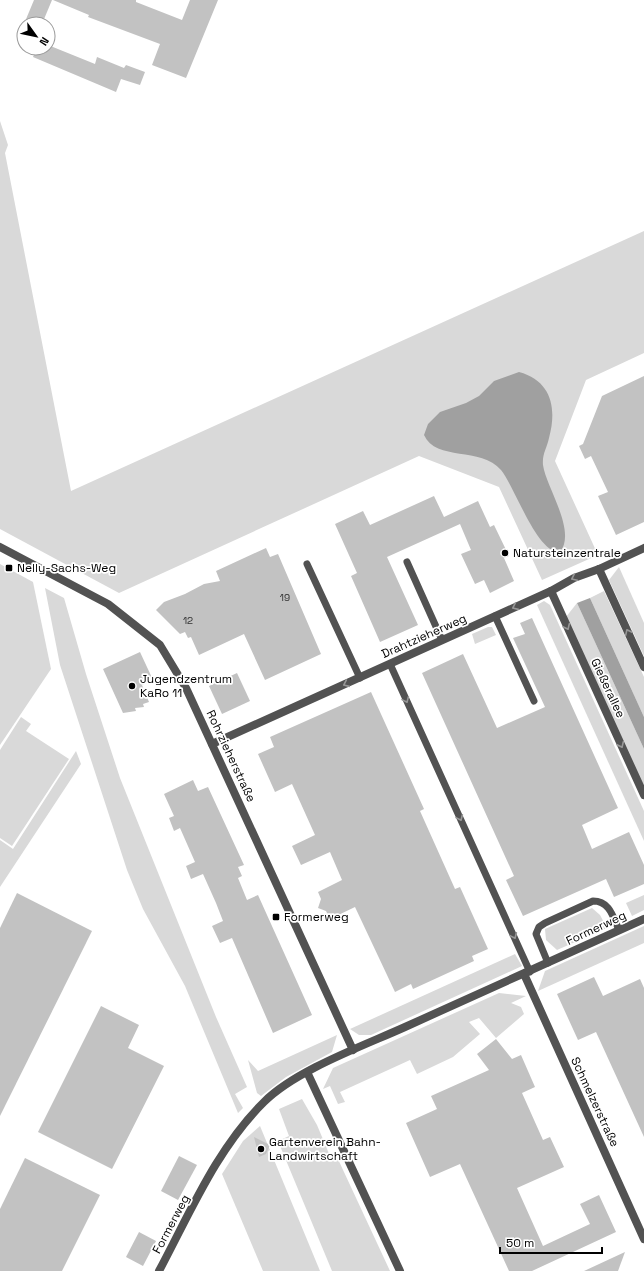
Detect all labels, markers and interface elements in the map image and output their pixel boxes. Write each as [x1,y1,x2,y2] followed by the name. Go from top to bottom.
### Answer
[16,16,56,56] north arrow
[37,35,52,48] text: N
[513,545,621,561] place label: Natursteinzentrale
[500,548,510,558] marker: Natursteinzentrale
[17,560,116,576] place label: Nelly-Sachs-Weg
[4,563,14,573] marker: Nelly-Sachs-Weg
[571,573,578,581] one-way arrow
[280,591,290,604] house number: 19
[512,602,520,610] one-way arrow
[379,610,469,662] street label: Drahtzieherweg
[183,614,193,627] house number: 12
[562,622,570,630] one-way arrow
[625,628,633,636] one-way arrow
[587,656,629,720] street label: Gießerallee
[140,671,232,701] place label: Jugendzentrum KaRo 11
[343,679,350,687] one-way arrow
[127,681,137,691] marker: Jugendzentrum KaRo 11
[401,695,409,703] one-way arrow
[203,707,259,805] street label: Rohrzieherstraße
[616,741,624,748] one-way arrow
[455,814,463,821] one-way arrow
[563,907,629,949] street label: Formerweg
[284,909,349,925] place label: Formerweg
[271,912,281,922] marker: Formerweg
[509,932,517,940] one-way arrow
[567,1055,623,1149] street label: Schmelzerstraße
[269,1134,381,1164] place label: Gartenverein Bahn- Landwirtschaft
[256,1144,266,1154] marker: Gartenverein Bahn- Landwirtschaft
[149,1192,193,1256] street label: Formerweg
[500,1229,602,1255] scale bar
[506,1235,534,1251] text: 50 m

